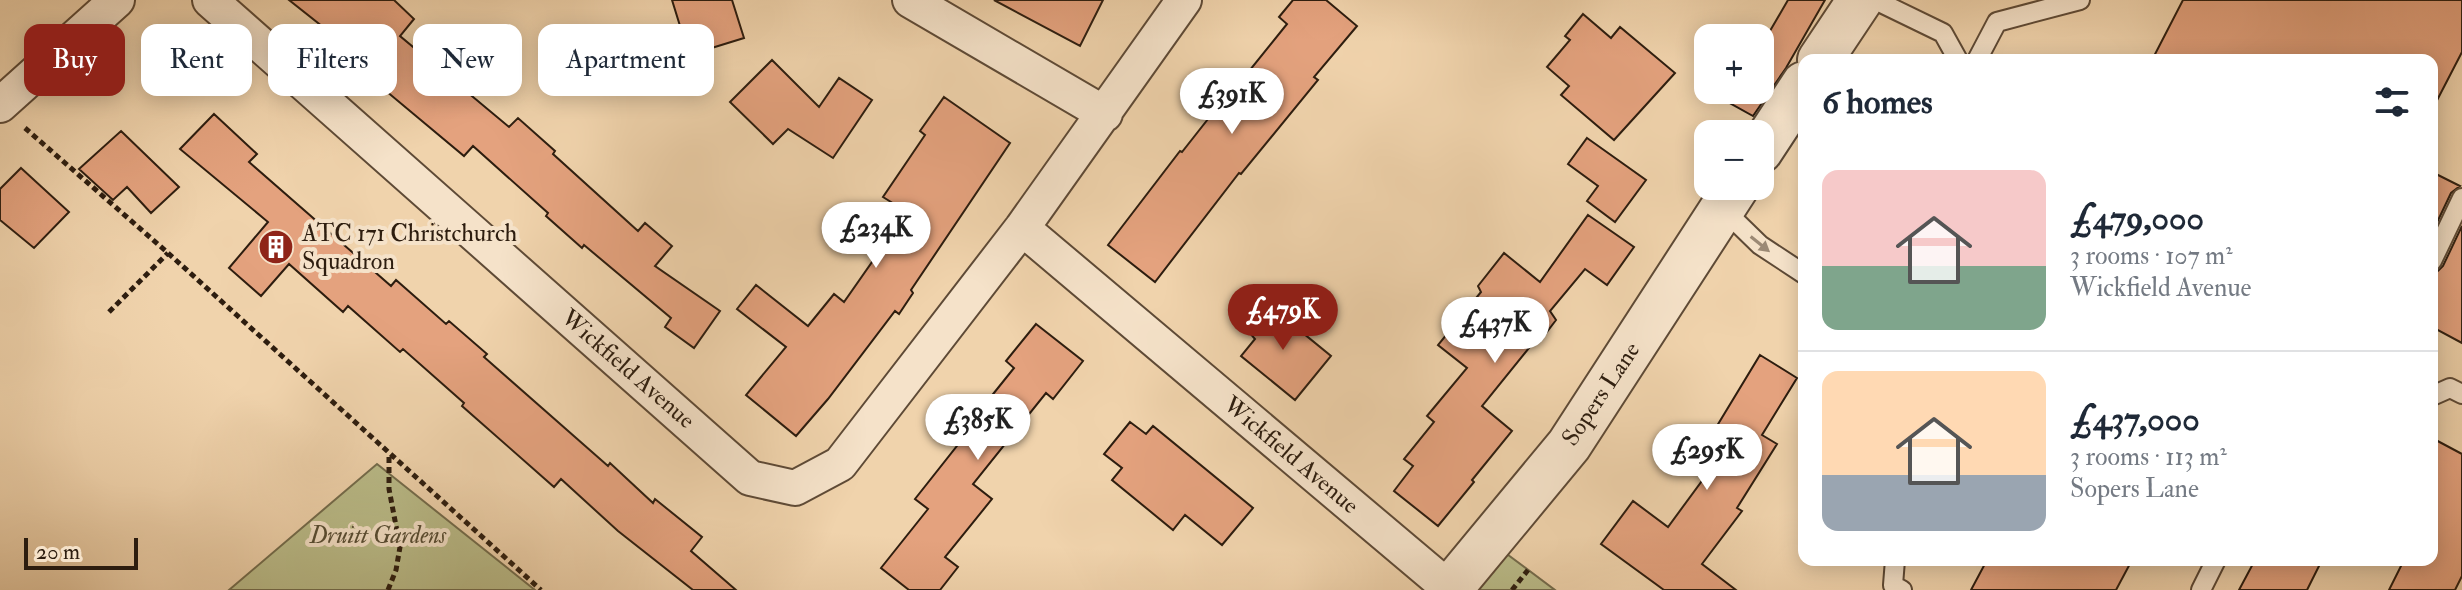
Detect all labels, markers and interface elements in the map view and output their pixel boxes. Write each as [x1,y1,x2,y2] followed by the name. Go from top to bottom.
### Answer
[24,24,125,96] chip: Buy
[141,24,252,96] chip: Rent
[268,24,397,96] chip: Filters
[413,24,522,96] chip: New
[538,24,714,96] chip: Apartment
[1694,24,1774,200] map controls
[1694,24,1774,104] button: +
[1176,68,1288,136] pin: £391K
[1198,78,1266,110] text: £391K
[2370,80,2414,124] icon: filters
[1822,81,1933,124] text: 6 homes
[1694,120,1774,200] button: −
[2070,197,2204,240] text: £479,000
[820,202,932,270] pin: £234K
[1886,202,1982,298] icon: home
[840,212,912,244] text: £234K
[301,218,518,277] place label: ATC 171 Christchurch Squadron
[257,228,295,266] building icon: ATC 171 Christchurch Squadron
[1750,235,1770,252] one-way arrow
[2070,240,2233,272] text: 3 rooms · 107 m²
[2070,272,2251,304] text: Wickfield Avenue
[1227,284,1339,352] pin: £479K
[1246,294,1320,326] text: £479K
[1439,297,1551,365] pin: £437K
[554,302,701,436] street label: Wickfield Avenue
[1459,307,1531,339] text: £437K
[1555,336,1647,452] street label: Sopers Lane
[1216,389,1365,521] street label: Wickfield Avenue
[922,394,1034,462] pin: £385K
[2070,398,2200,441] text: £437,000
[1886,403,1982,499] icon: home
[943,404,1013,436] text: £385K
[1651,424,1763,492] pin: £295K
[1670,434,1744,466] text: £295K
[2070,441,2227,473] text: 3 rooms · 113 m²
[2070,473,2199,505] text: Sopers Lane
[309,520,447,551] park label: Druitt Gardens
[24,534,138,570] scale bar
[36,538,80,566] text: 20 m

